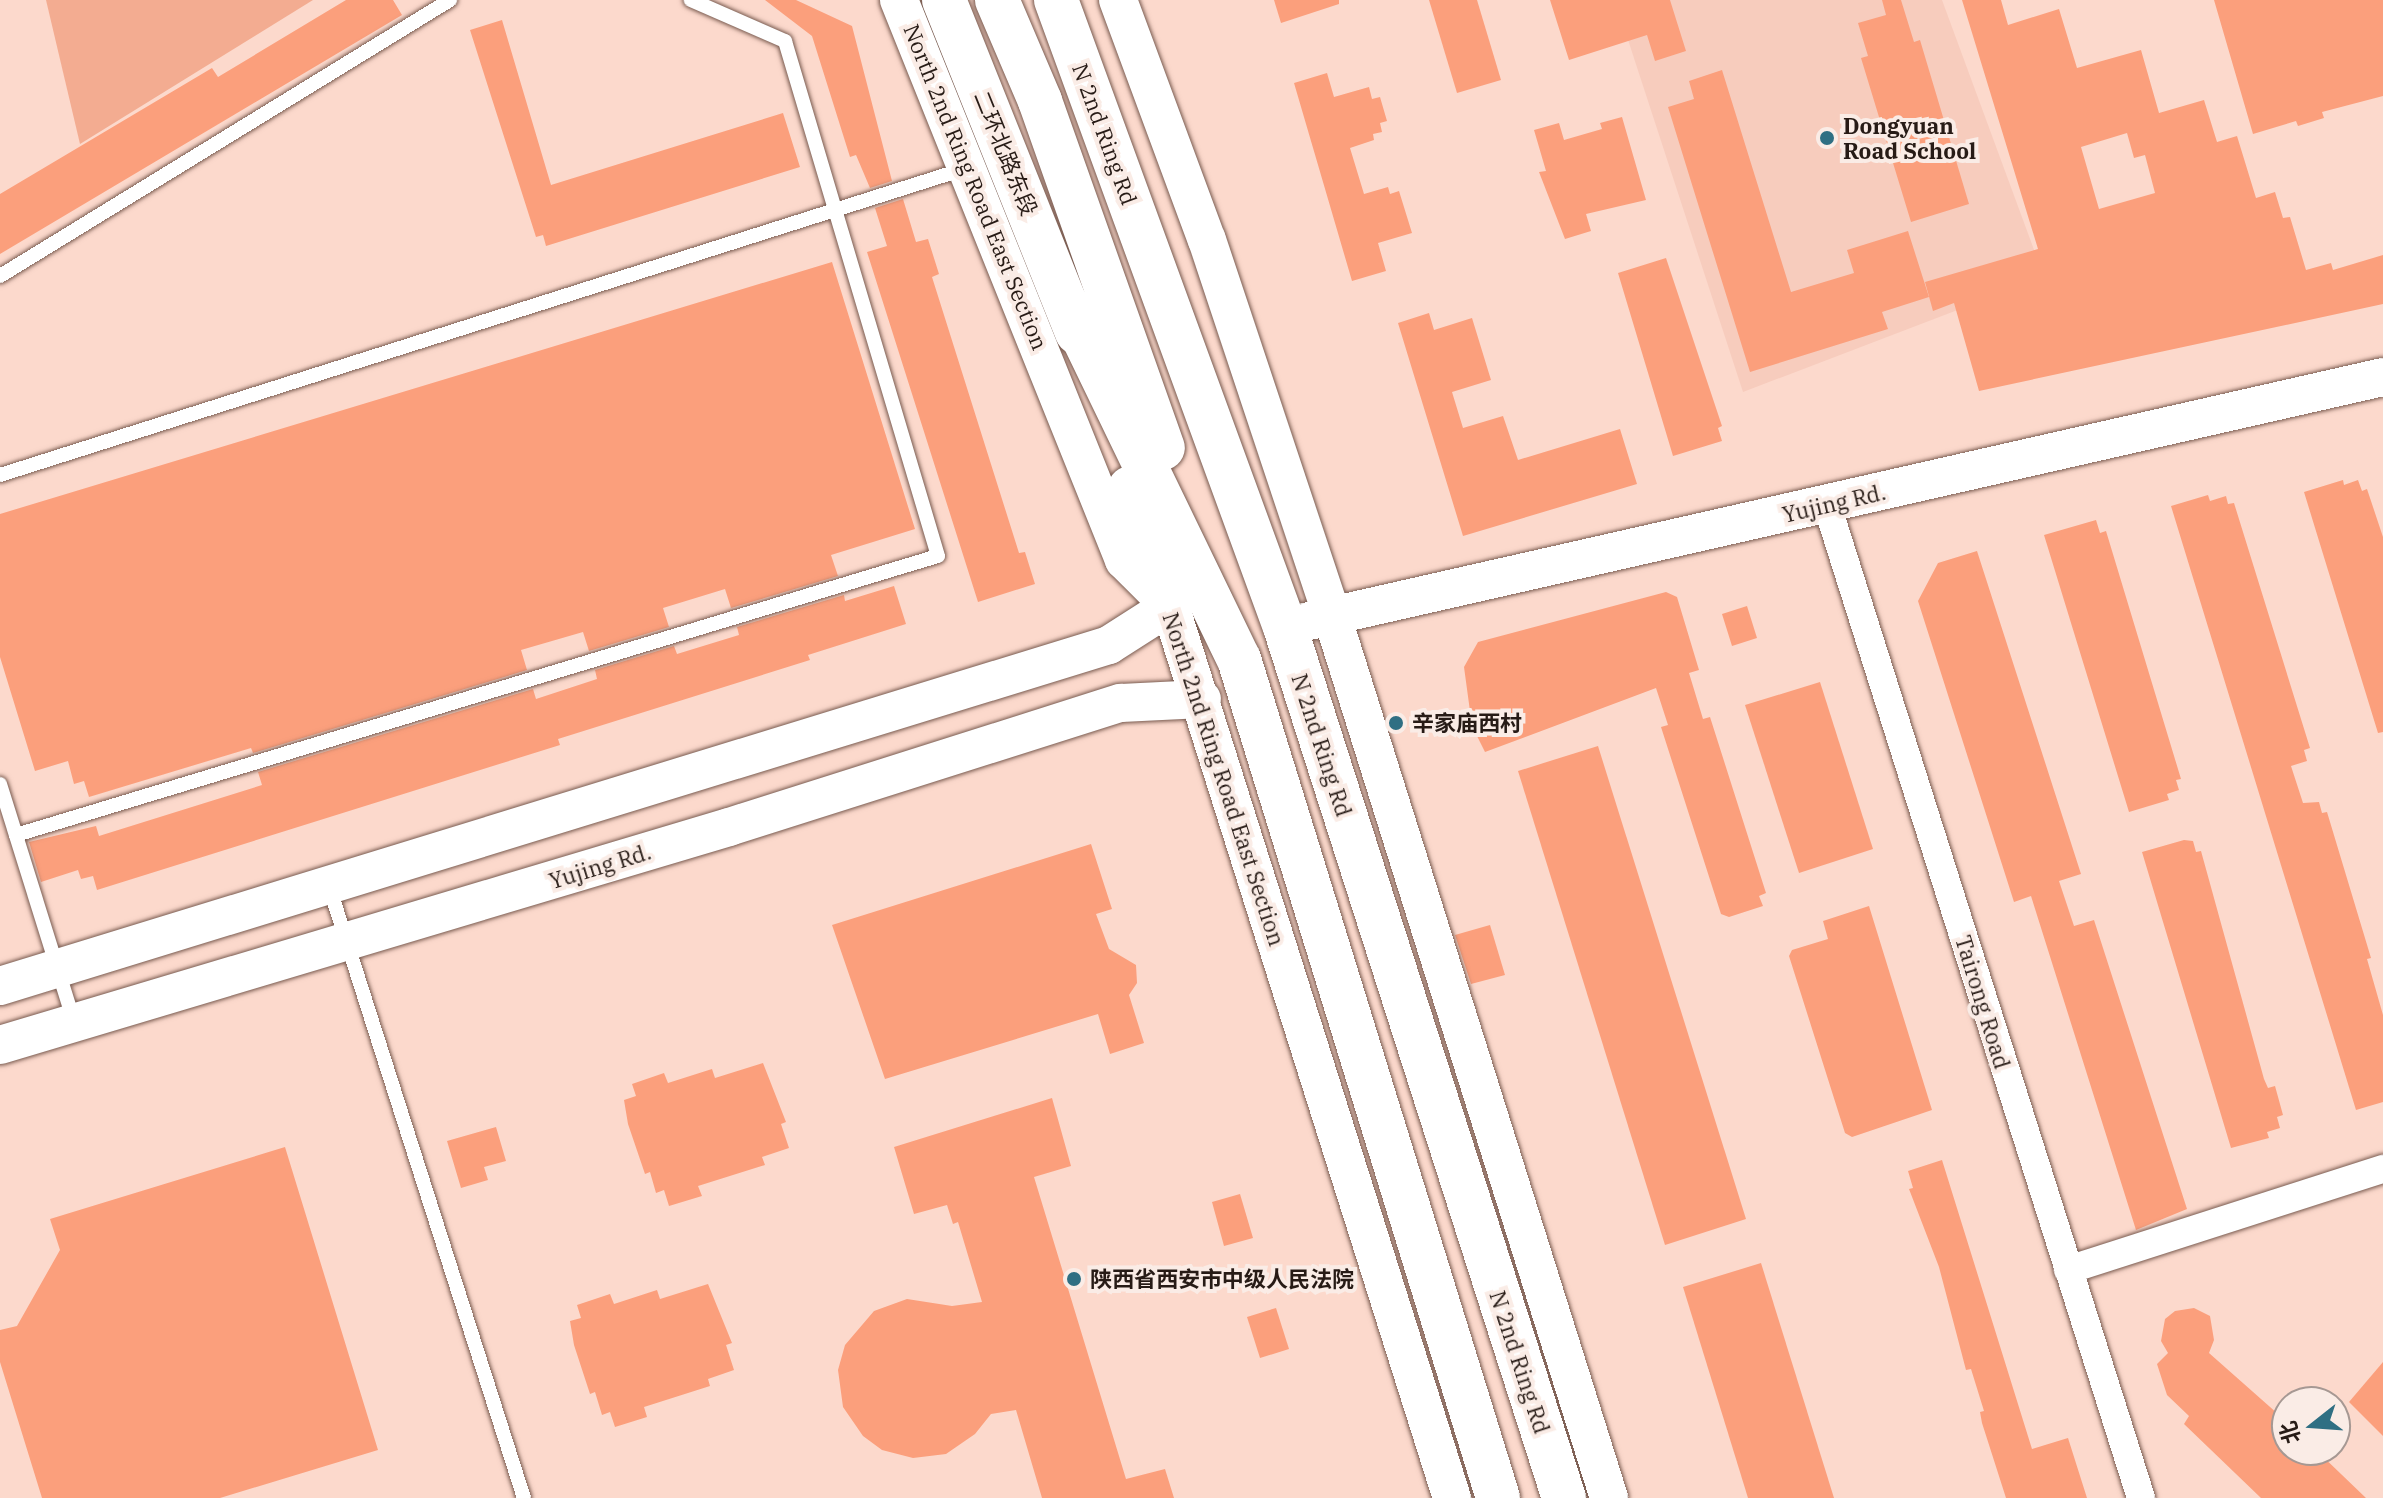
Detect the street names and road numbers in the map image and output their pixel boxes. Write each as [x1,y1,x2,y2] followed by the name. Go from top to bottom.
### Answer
[898,20,1054,354] street label: North 2nd Ring Road East Section
[1067,60,1143,208] street label: N 2nd Ring Rd
[969,87,1043,219] street label: 二环北路东段
[1780,478,1888,528] street label: Yujing Rd.
[1158,609,1290,949] street label: North 2nd Ring Road East Section
[1286,670,1358,820] street label: N 2nd Ring Rd
[546,838,654,894] street label: Yujing Rd.
[1950,932,2016,1072] street label: Tairong Road
[1484,1287,1556,1437] street label: N 2nd Ring Rd

